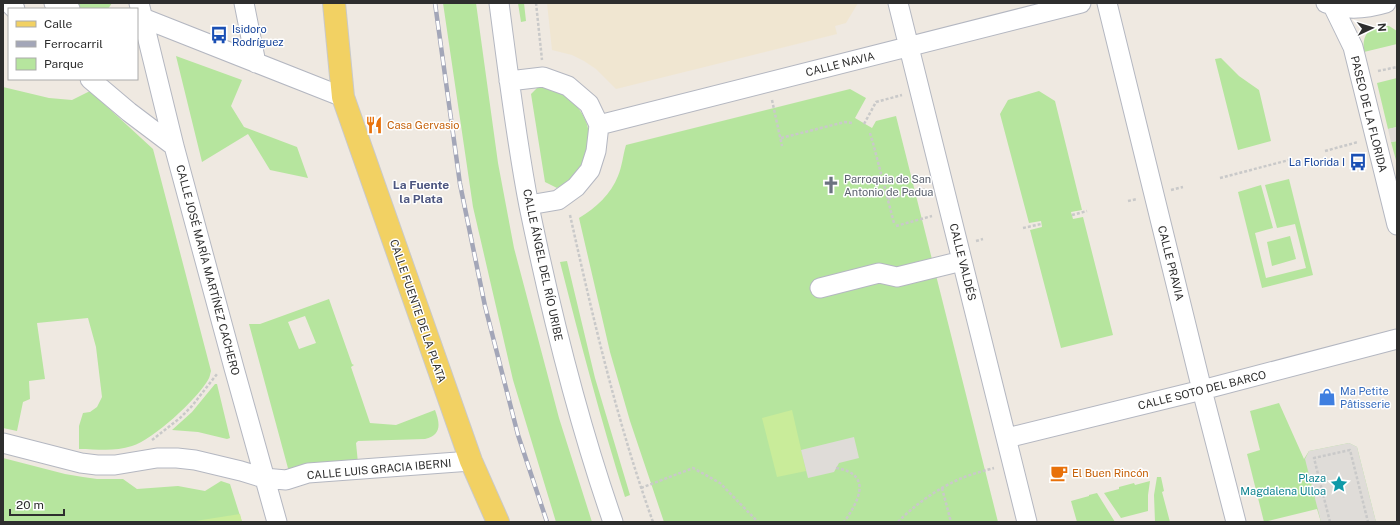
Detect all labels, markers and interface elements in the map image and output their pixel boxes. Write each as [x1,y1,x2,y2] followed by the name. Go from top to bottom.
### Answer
[8,8,138,80] legend
[1352,8,1392,48] north arrow
[44,17,73,31] text: Calle
[232,23,284,48] place label: Isidoro Rodríguez
[1376,23,1388,32] text: N
[209,25,229,45] bus stop icon: Isidoro Rodríguez
[44,37,103,51] text: Ferrocarril
[804,50,876,78] street label: CALLE NAVIA
[1349,55,1389,174] street label: PASEO DE LA FLORIDA
[44,57,84,71] text: Parque
[364,115,384,135] restaurant icon: Casa Gervasio
[387,119,460,131] place label: Casa Gervasio
[1348,152,1368,172] bus stop icon: La Florida I
[1289,156,1345,168] place label: La Florida I
[174,163,243,377] street label: CALLE JOSÉ MARÍA MARTÍNEZ CACHERO
[844,173,933,198] place label: Parroquia de San Antonio de Padua
[821,175,841,195] church icon: Parroquia de San Antonio de Padua
[393,178,449,206] district label: La Fuente la Plata
[521,188,566,342] street label: CALLE ÁNGEL DEL RÍO URIBE
[948,222,979,302] street label: CALLE VALDÉS
[1156,224,1186,302] street label: CALLE PRAVIA
[388,238,448,384] street label: CALLE FUENTE DE LA PLATA
[1137,368,1267,412] street label: CALLE SOTO DEL BARCO
[1340,385,1390,410] place label: Ma Petite Pâtisserie
[1317,387,1337,407] shop icon: Ma Petite Pâtisserie
[306,457,452,481] street label: CALLE LUIS GRACIA IBERNI
[1049,463,1069,483] cafe icon: El Buen Rincón
[1072,467,1149,479] place label: El Buen Rincón
[1240,472,1326,497] place label: Plaza Magdalena Ulloa
[1329,474,1349,494] place icon: Plaza Magdalena Ulloa
[10,491,64,517] scale bar
[16,498,44,512] text: 20 m

